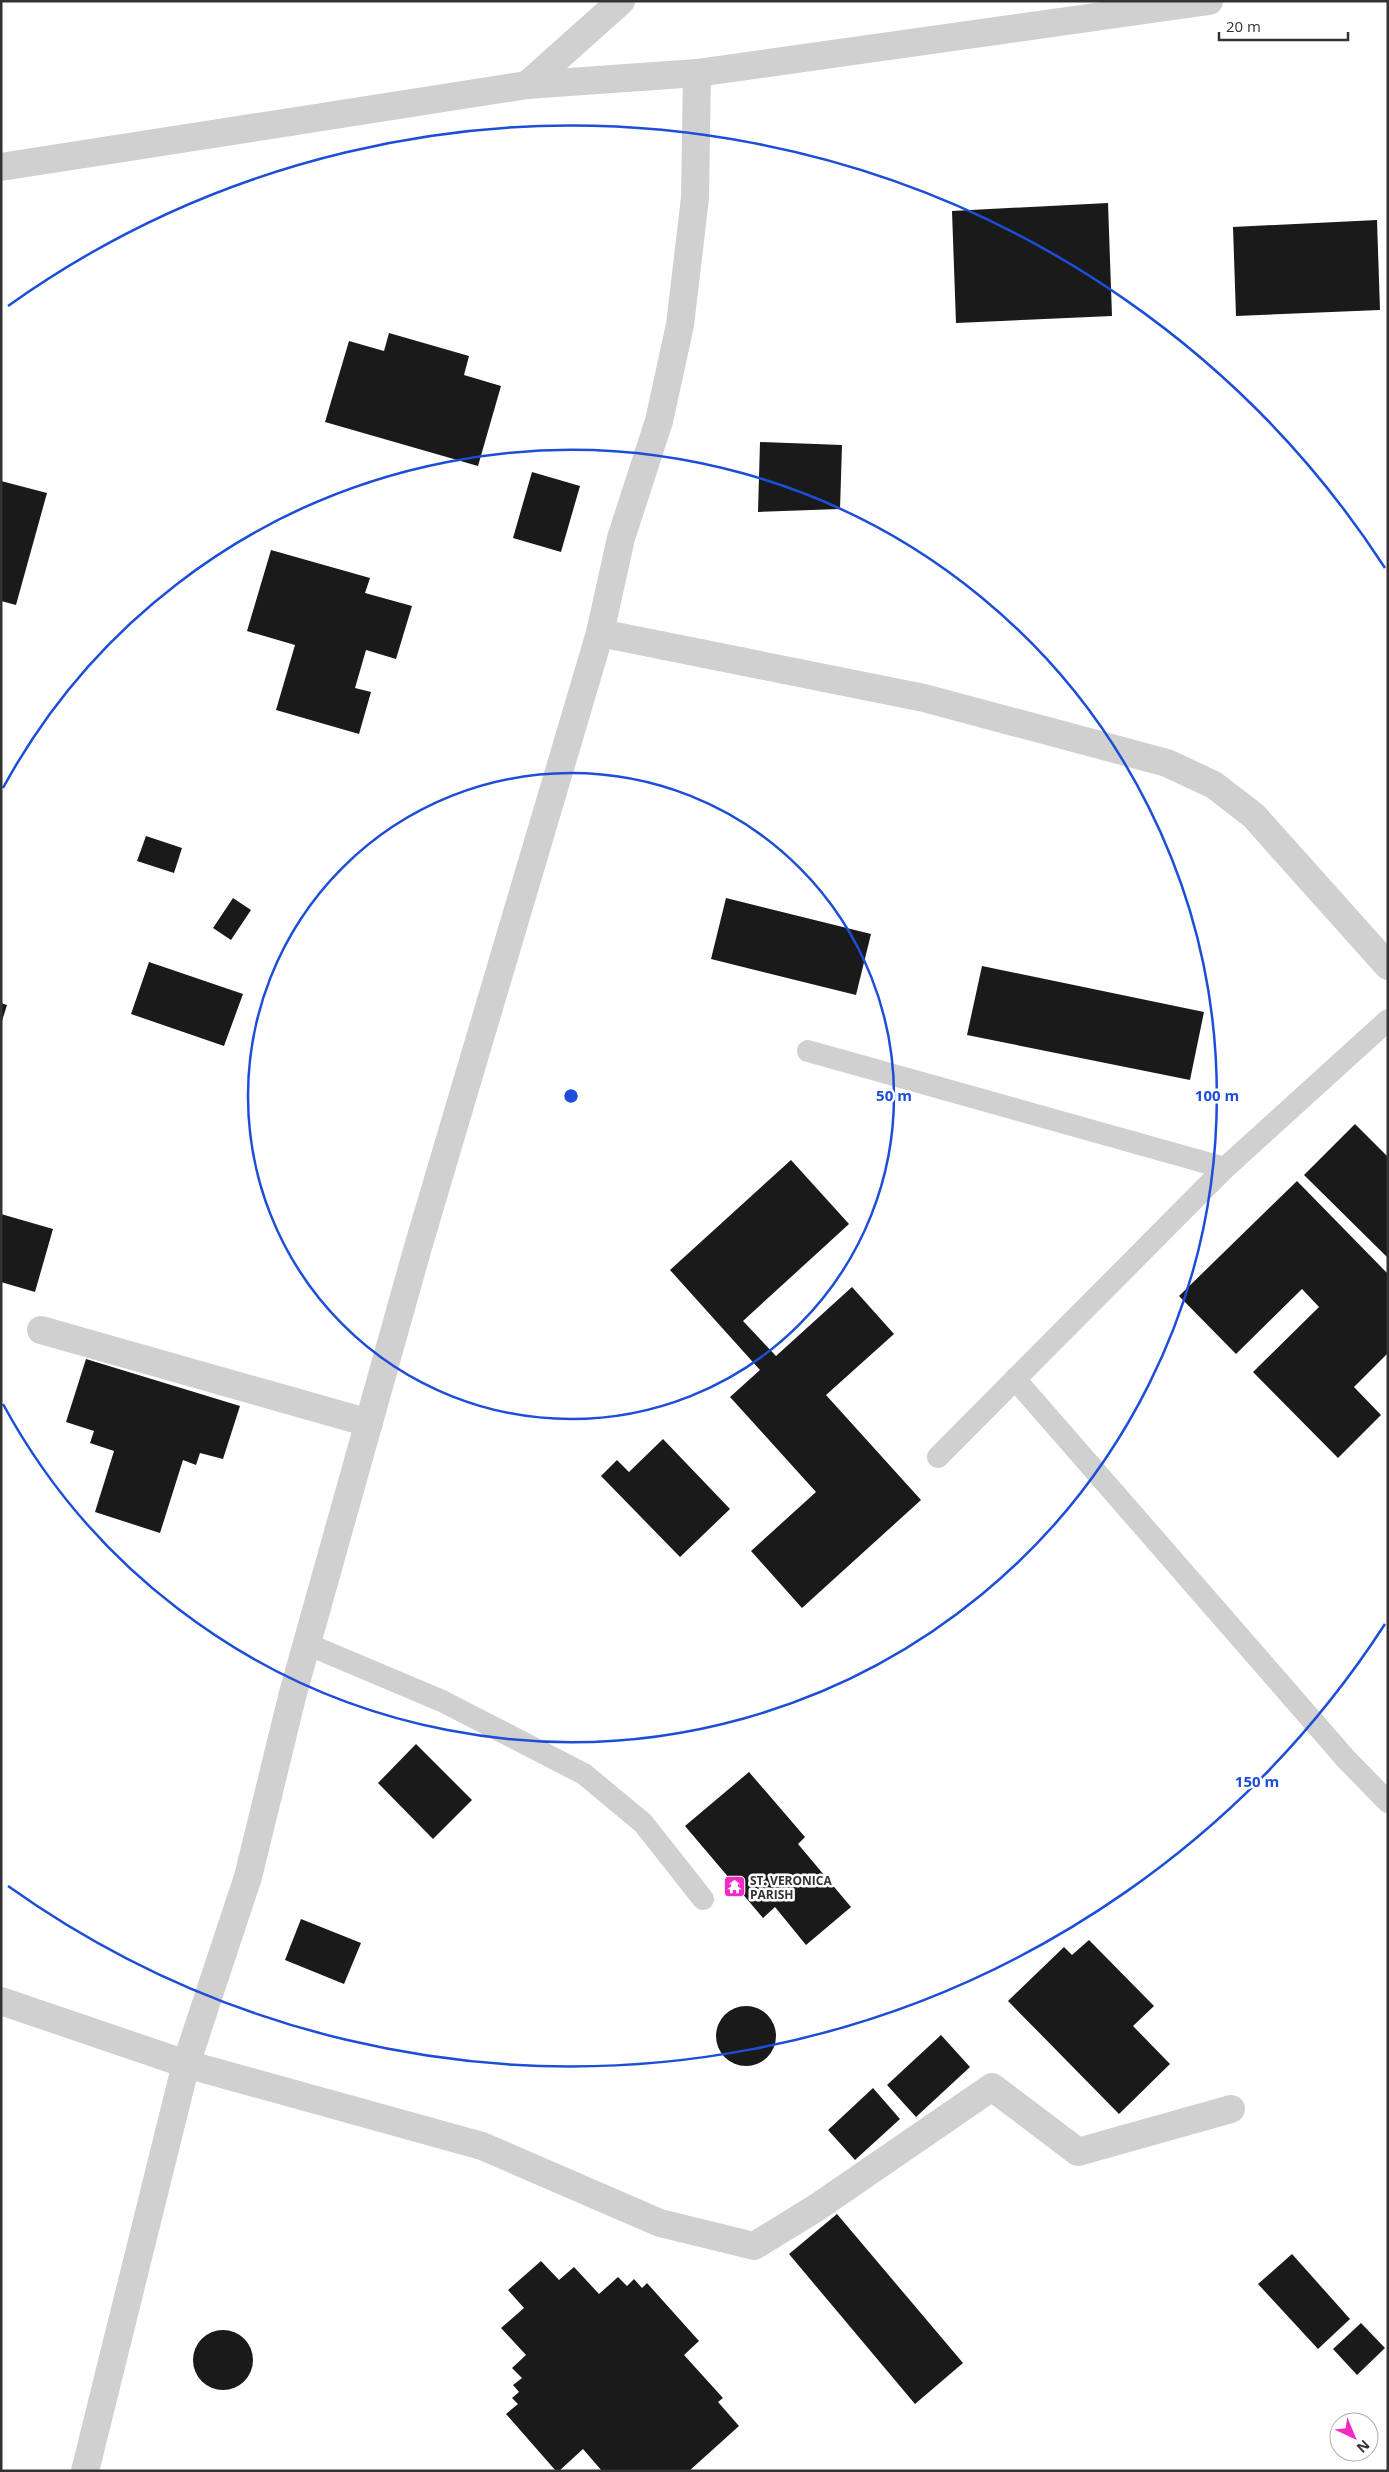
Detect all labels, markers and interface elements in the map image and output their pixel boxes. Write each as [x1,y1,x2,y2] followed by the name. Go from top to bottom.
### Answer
[1219,10,1348,42] scale bar
[1226,16,1261,36] text: 20 m
[876,1085,912,1105] text: 50 m
[1195,1085,1239,1105] text: 100 m
[562,1087,580,1105] centre of rings
[1235,1771,1279,1791] text: 150 m
[750,1872,832,1903] place label: ST. VERONICA PARISH
[722,1875,746,1899] temple icon: ST. VERONICA PARISH
[1329,2412,1379,2462] north arrow
[1353,2436,1374,2458] text: N

